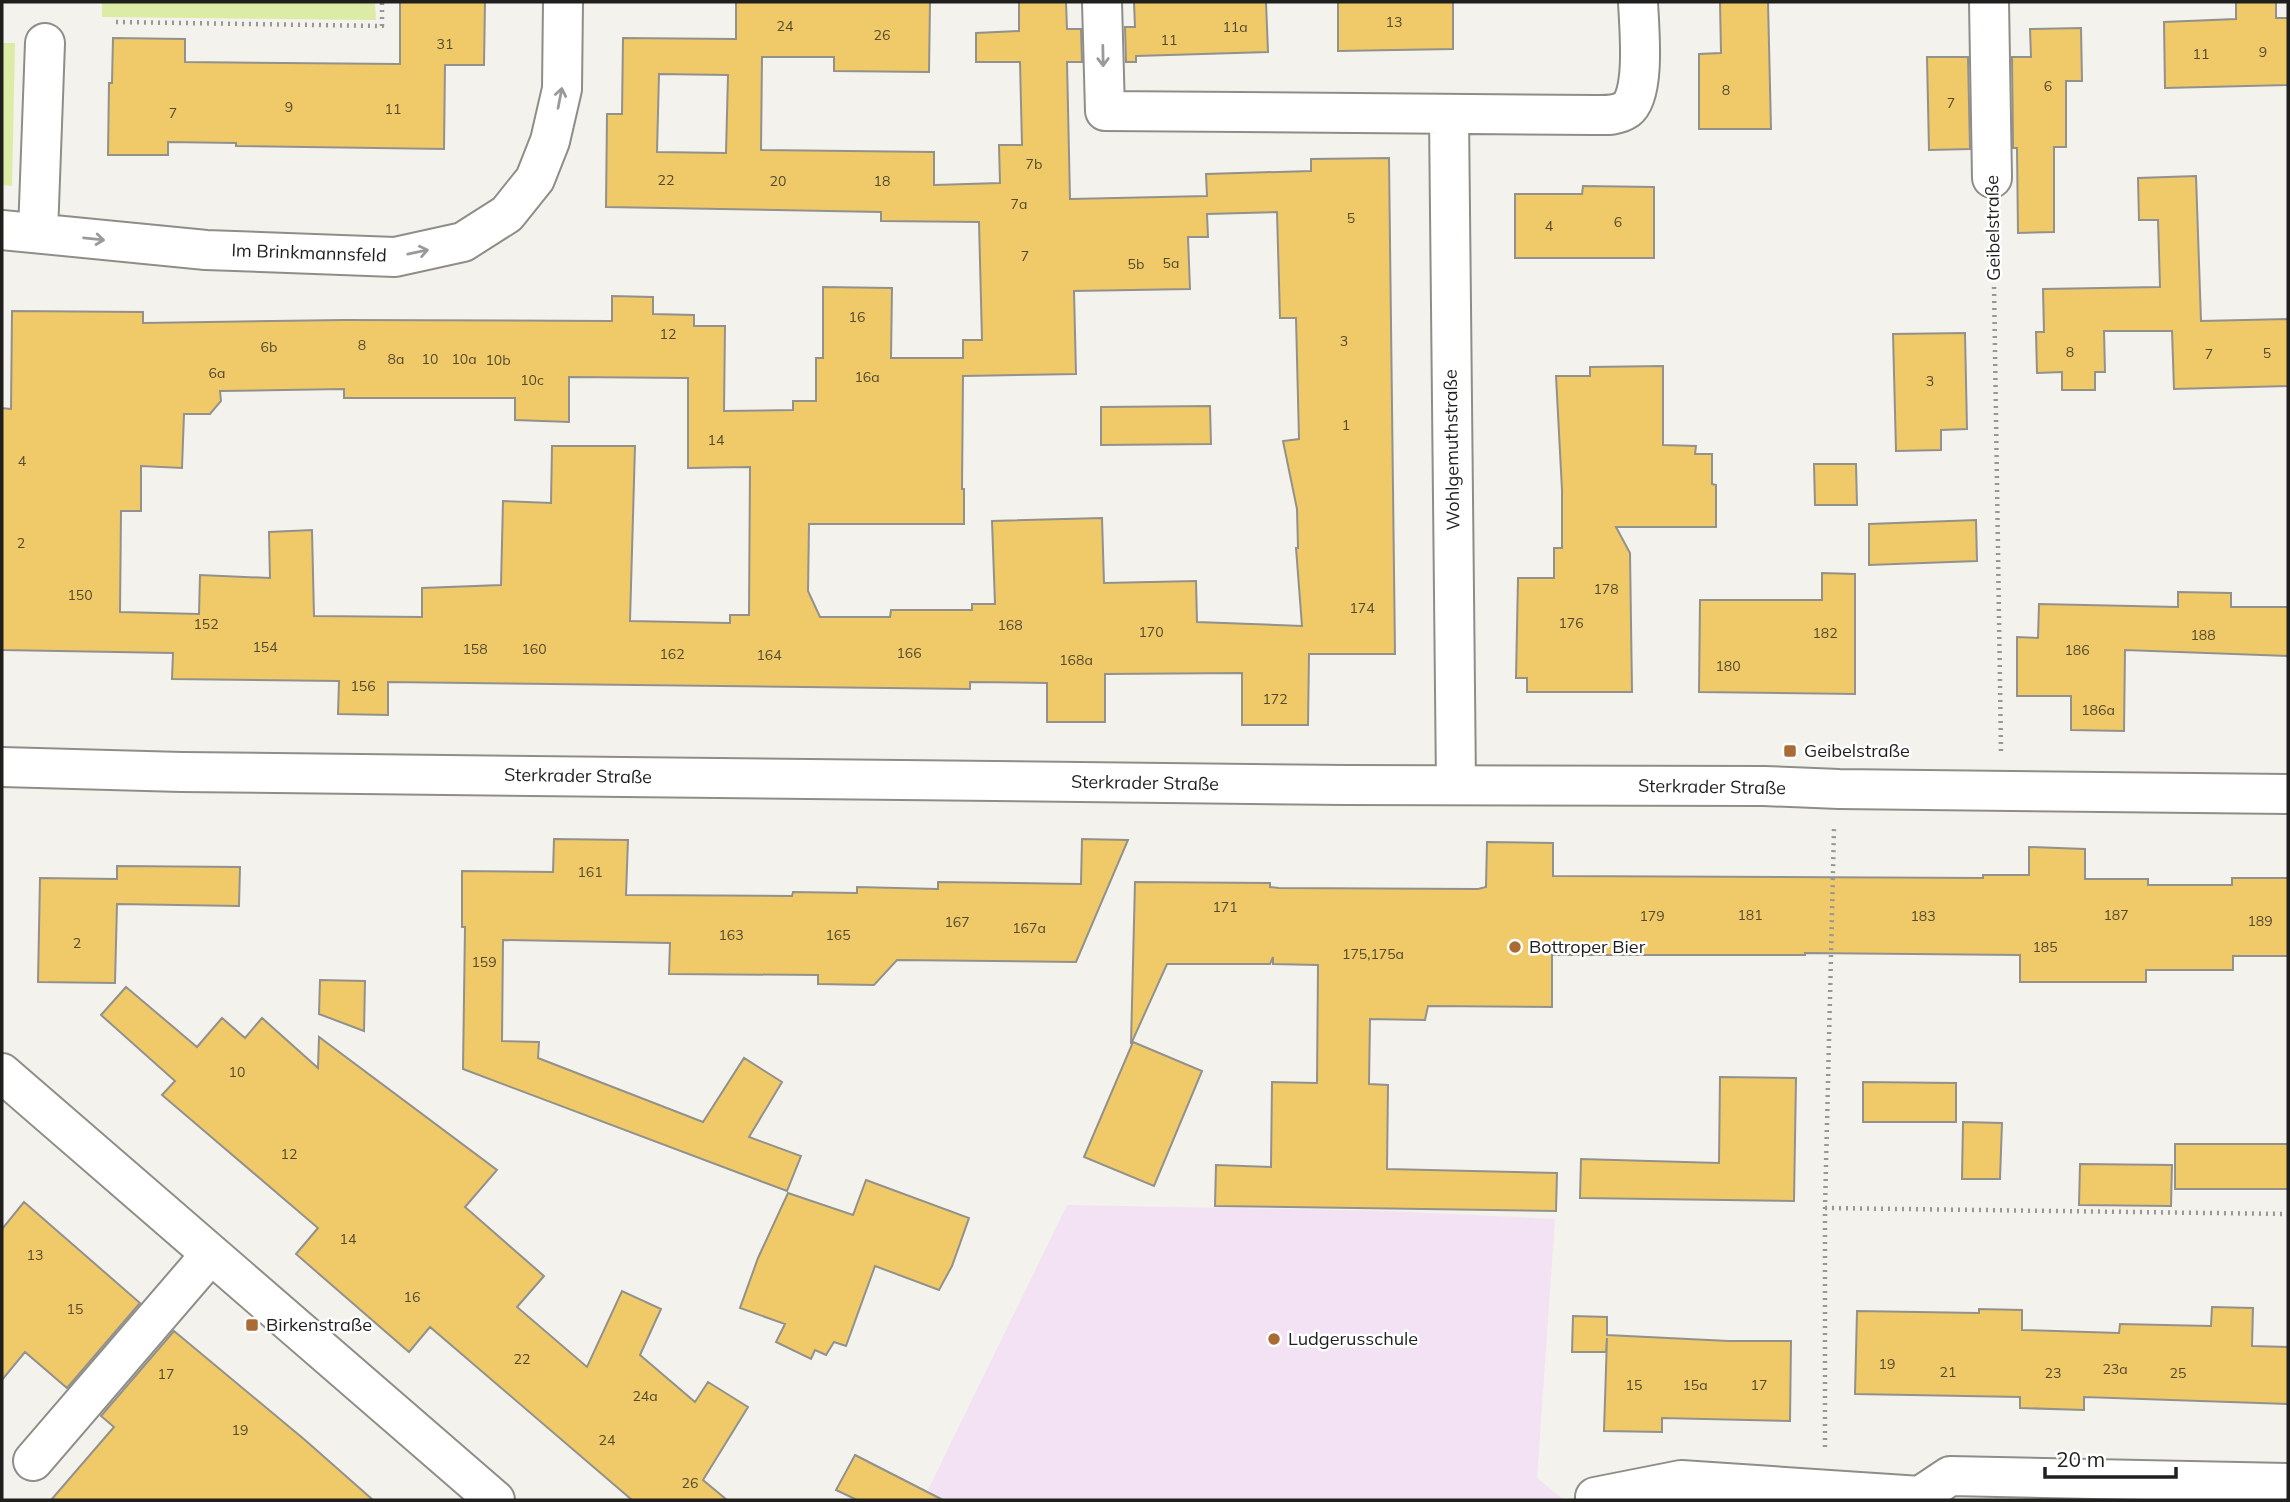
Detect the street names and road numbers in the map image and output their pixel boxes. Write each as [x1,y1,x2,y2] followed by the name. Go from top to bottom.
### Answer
[1980,175,2005,281] street label: Geibelstraße
[231,238,387,267] street label: Im Brinkmannsfeld
[1439,369,1464,531] street label: Wohlgemuthstraße
[504,763,652,788] street label: Sterkrader Straße
[1071,770,1219,795] street label: Sterkrader Straße
[1638,774,1786,799] street label: Sterkrader Straße

